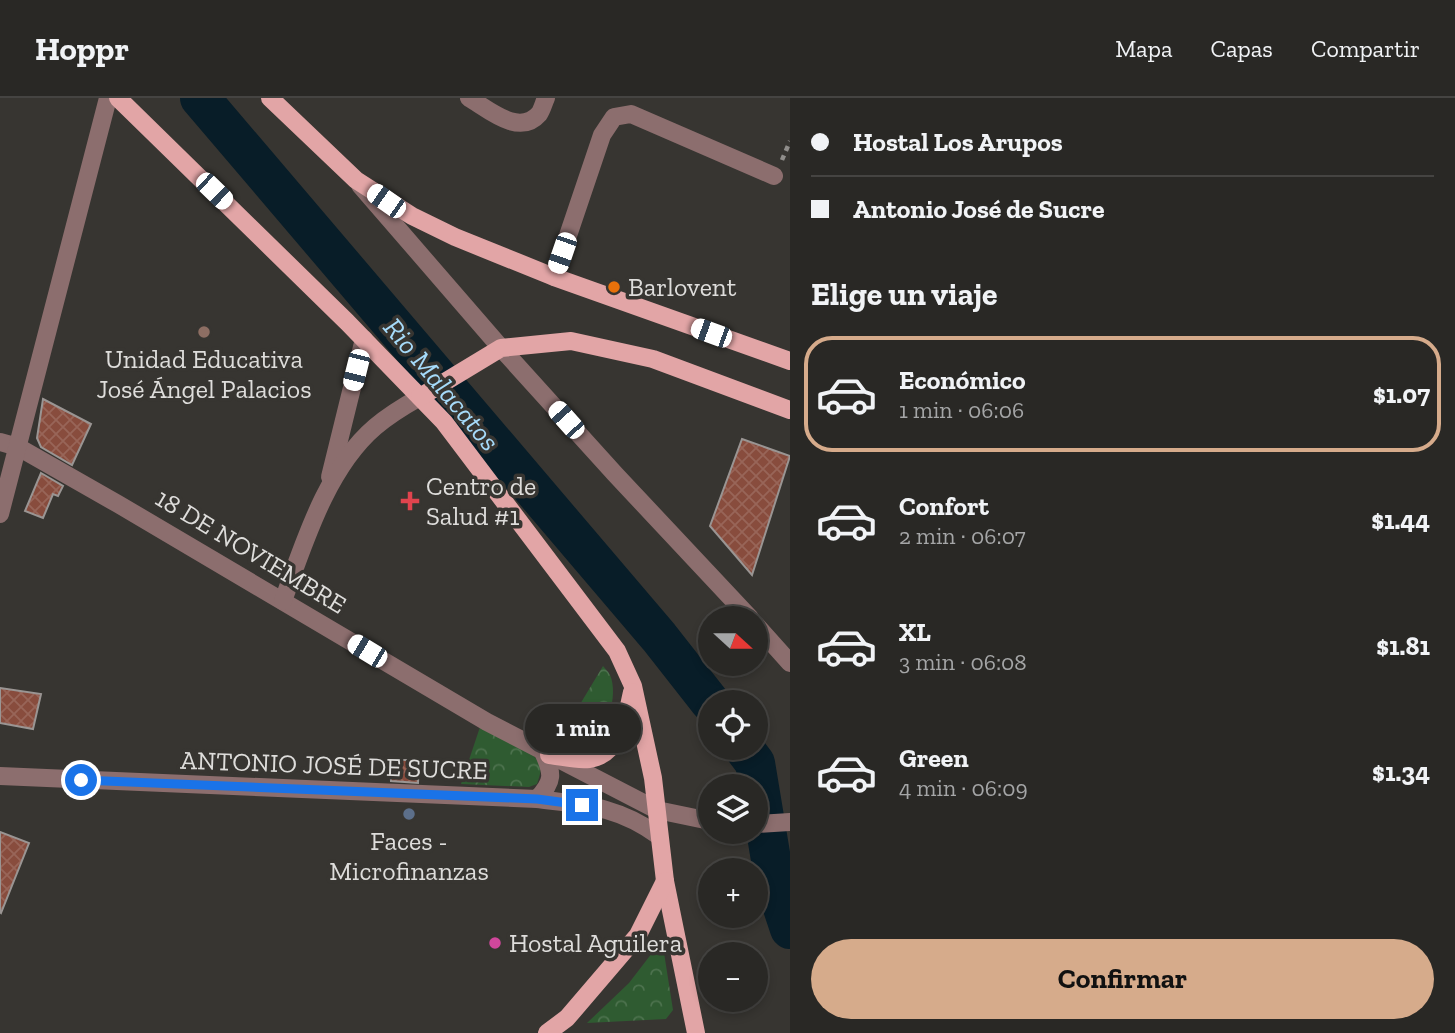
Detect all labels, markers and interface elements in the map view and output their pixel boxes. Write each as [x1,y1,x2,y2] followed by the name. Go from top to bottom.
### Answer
[35,29,129,68] text: Hoppr
[1115,34,1172,63] text: Mapa
[1210,34,1273,63] text: Capas
[1311,34,1420,63] text: Compartir
[853,126,1063,158] text: Hostal Los Arupos
[192,169,237,213] car
[363,180,410,222] car
[853,193,1104,225] text: Antonio José de Sucre
[546,230,579,276] car
[628,271,737,303] place label: Barlovent
[811,275,998,313] text: Elige un viaje
[606,279,622,295] marker: Barlovent
[377,311,507,457] water label: Rio Malacatos
[688,316,735,350] car
[196,324,212,340] marker: Unidad Educativa José Ángel Palacios
[96,343,312,405] place label: Unidad Educativa José Ángel Palacios
[341,347,372,393] car
[815,363,878,426] icon: car
[899,364,1026,396] text: Económico
[1373,378,1430,410] text: $1.07
[899,396,1024,424] text: 1 min · 06:06
[545,397,588,443] car
[426,470,536,532] place label: Centro de Salud #1
[150,481,352,621] street label: 18 DE NOVIEMBRE
[815,489,878,552] icon: car
[899,490,989,522] text: Confort
[400,491,420,511] marker: Centro de Salud #1
[1371,504,1430,536] text: $1.44
[899,522,1026,550] text: 2 min · 06:07
[698,606,768,676] north arrow
[698,606,768,1012] map controls
[815,615,878,678] icon: car
[899,616,931,648] text: XL
[1376,630,1430,662] text: $1.81
[344,631,391,671] car
[899,648,1027,676] text: 3 min · 06:08
[698,690,768,760] button: locate
[524,704,640,752] callout: 1 min
[556,714,610,742] text: 1 min
[815,741,878,804] icon: car
[899,742,969,774] text: Green
[180,744,488,786] street label: ANTONIO JOSÉ DE SUCRE
[1372,756,1430,788] text: $1.34
[65,764,97,796] route start
[698,774,768,844] button: layers
[899,774,1028,802] text: 4 min · 06:09
[566,789,598,821] route end
[401,806,417,822] marker: Faces - Microfinanzas
[329,825,489,887] place label: Faces - Microfinanzas
[698,858,768,928] button: +
[509,927,683,959] place label: Hostal Aguilera
[487,935,503,951] marker: Hostal Aguilera
[811,939,1434,1019] button: Confirmar
[698,942,768,1012] button: −

